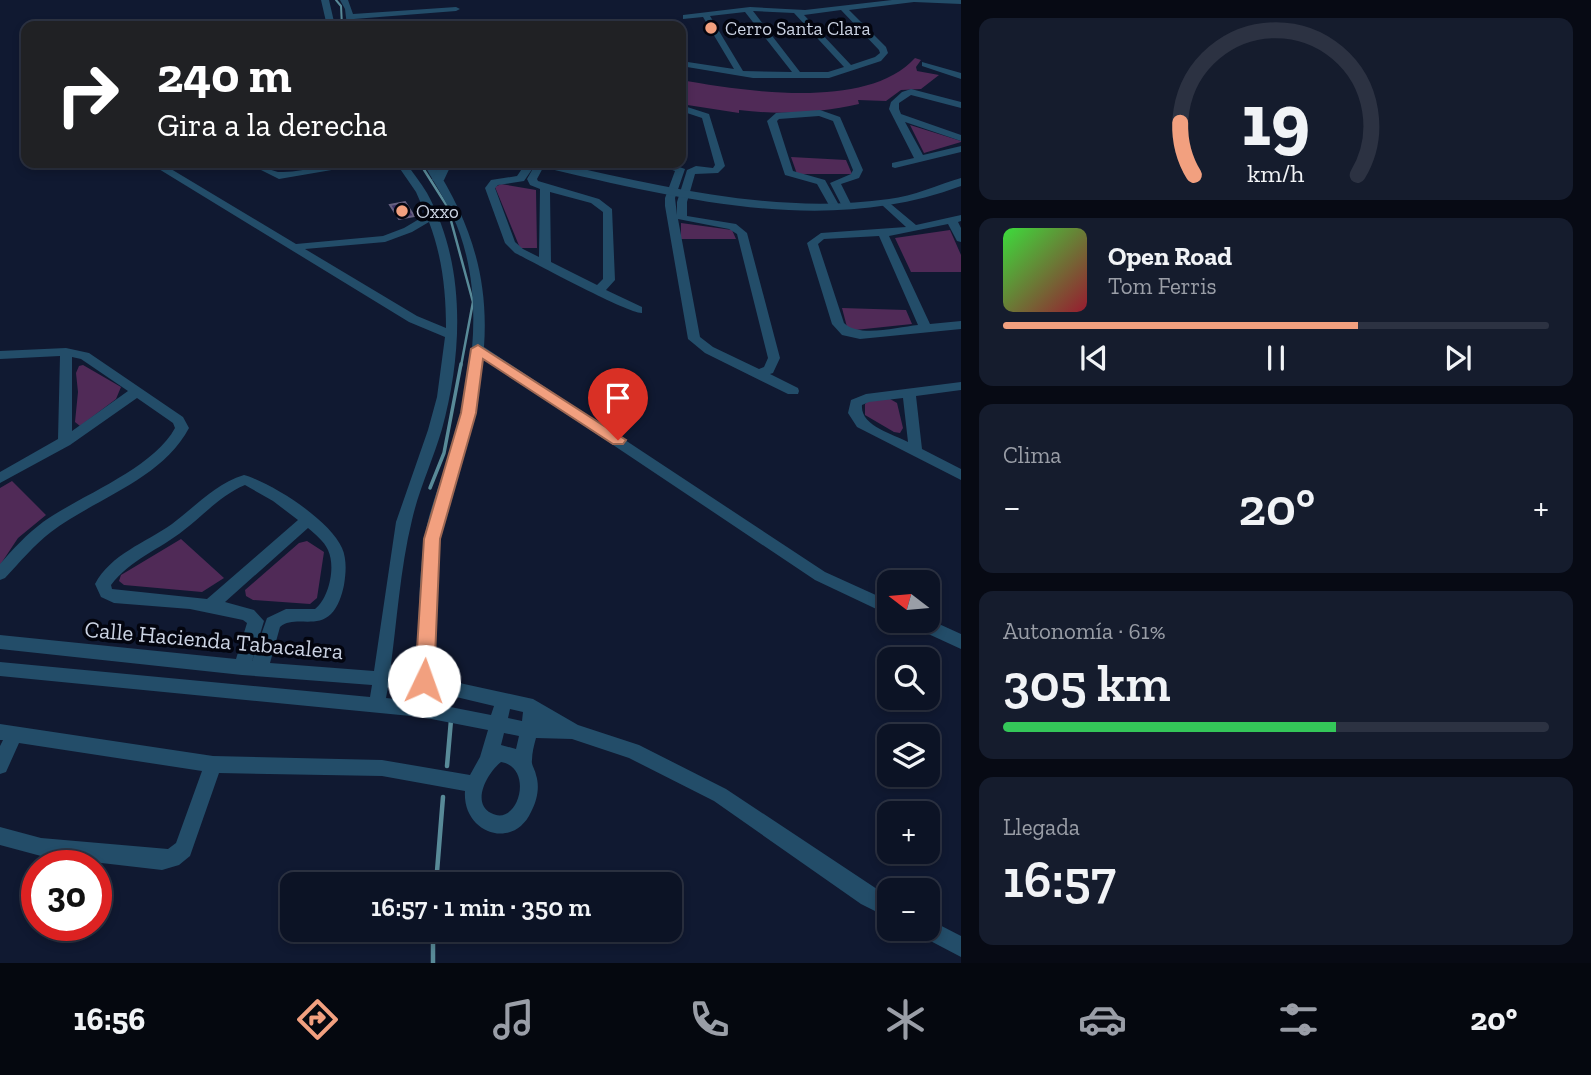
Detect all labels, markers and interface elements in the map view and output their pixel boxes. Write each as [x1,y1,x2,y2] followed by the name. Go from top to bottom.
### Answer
[725,17,871,40] place label: Cerro Santa Clara
[703,20,719,36] marker: Cerro Santa Clara
[157,46,292,105] text: 240 m
[42,49,133,140] icon: right
[1242,76,1310,164] text: 19
[157,106,387,144] text: Gira a la derecha
[1247,158,1305,188] text: km/h
[416,200,459,223] place label: Oxxo
[394,203,410,219] marker: Oxxo
[1108,240,1232,272] text: Open Road
[1108,272,1217,300] text: Tom Ferris
[1075,339,1113,377] icon: previous
[1257,339,1295,377] icon: pause
[1439,339,1477,377] icon: next
[588,368,648,440] pin
[599,379,637,417] icon: arrive
[1003,441,1061,469] text: Clima
[1238,476,1315,538] text: 20°
[1003,484,1021,530] text: −
[1533,484,1549,530] text: +
[877,570,940,634] north arrow
[877,570,940,941] map controls
[83,615,345,665] street label: Calle Hacienda Tabacalera
[1003,617,1165,645] text: Autonomía · 61%
[387,644,461,718] position arrow
[877,647,940,710] button: search
[1003,652,1171,714] text: 305 km
[877,724,940,787] button: layers
[877,801,940,864] button: +
[1003,813,1080,841] text: Llegada
[1003,848,1116,910] text: 16:57
[21,850,112,941] speed limit sign: 30
[877,878,940,941] button: −
[371,891,591,923] text: 16:57 · 1 min · 350 m
[293,995,342,1044] icon: directions
[489,995,538,1044] icon: music
[685,995,734,1044] icon: phone
[881,995,930,1044] icon: climate
[1078,995,1127,1044] icon: car
[1274,995,1323,1044] icon: filters
[74,1000,145,1038] text: 16:56
[1470,1000,1517,1038] text: 20°

